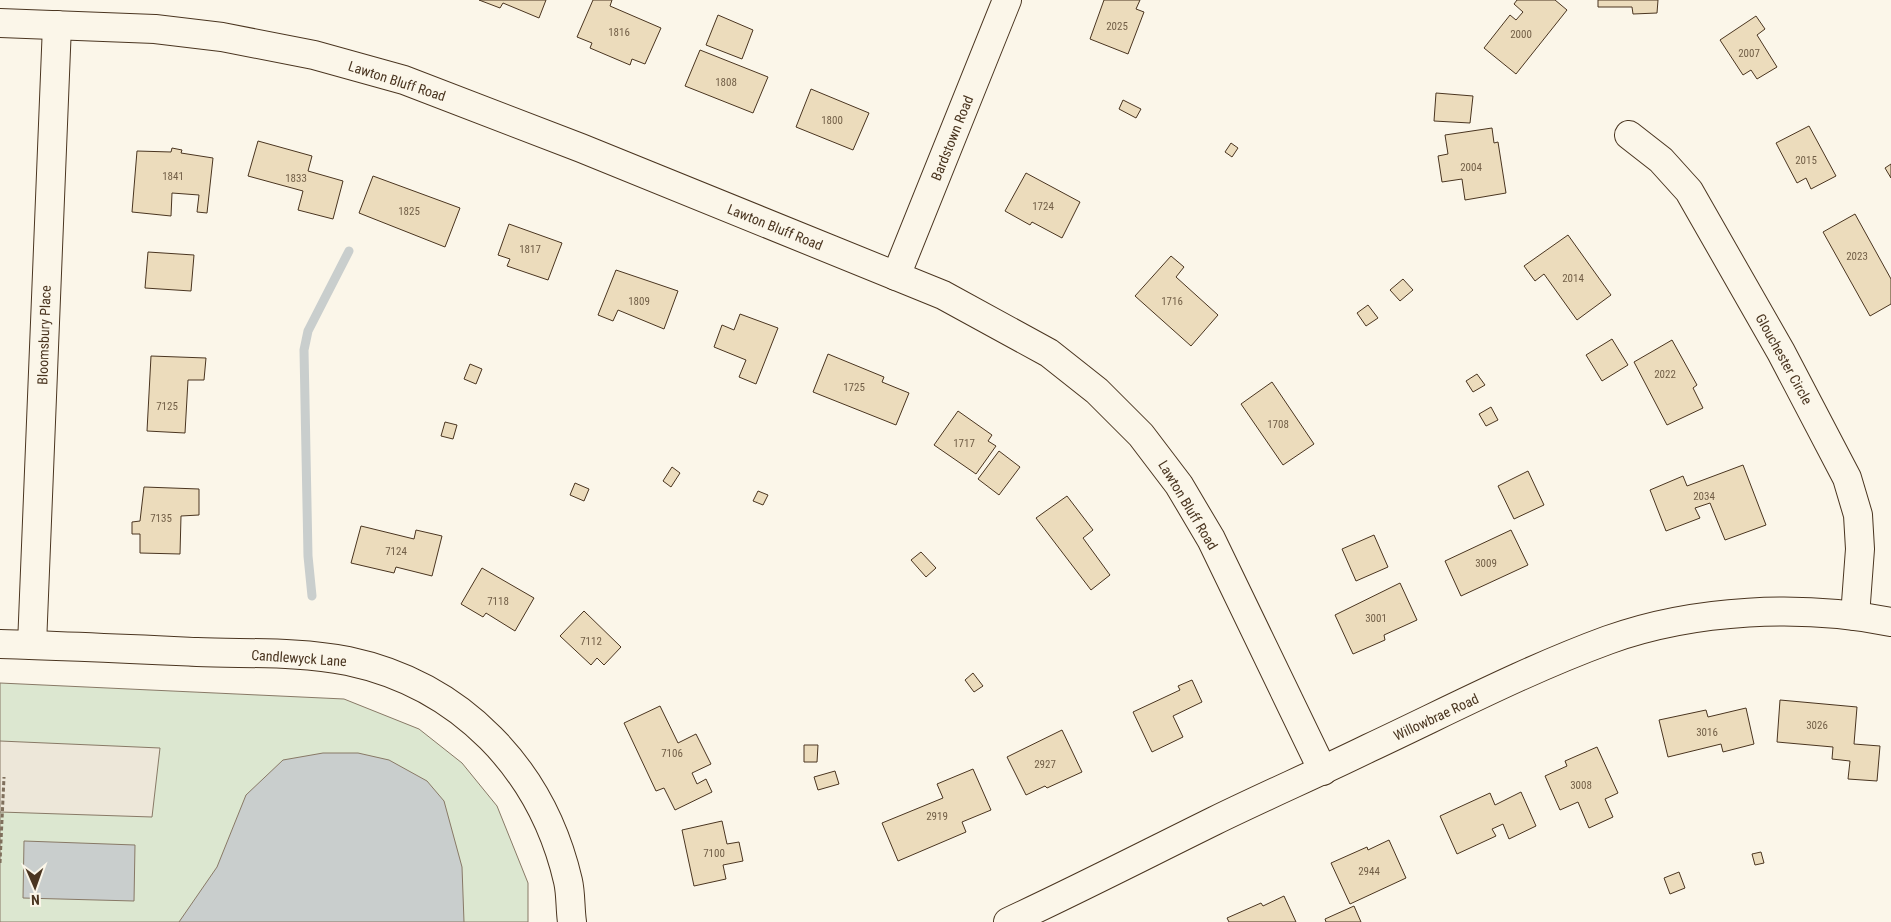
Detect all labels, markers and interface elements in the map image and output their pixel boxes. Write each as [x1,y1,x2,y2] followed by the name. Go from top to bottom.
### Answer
[1106,20,1128,33] house number: 2025
[608,26,630,39] house number: 1816
[1510,28,1532,41] house number: 2000
[1738,47,1760,60] house number: 2007
[346,58,448,104] street label: Lawton Bluff Road
[715,76,737,89] house number: 1808
[928,93,976,183] street label: Bardstown Road
[821,114,843,127] house number: 1800
[1795,154,1817,167] house number: 2015
[1460,161,1482,174] house number: 2004
[162,170,184,183] house number: 1841
[285,172,307,185] house number: 1833
[1032,200,1054,213] house number: 1724
[725,201,825,253] street label: Lawton Bluff Road
[398,205,420,218] house number: 1825
[519,243,541,256] house number: 1817
[1846,250,1868,263] house number: 2023
[1562,272,1584,285] house number: 2014
[34,284,54,385] street label: Bloomsbury Place
[628,295,650,308] house number: 1809
[1161,295,1183,308] house number: 1716
[1752,311,1816,407] street label: Glouchester Circle
[1654,368,1676,381] house number: 2022
[843,381,865,394] house number: 1725
[156,400,178,413] house number: 7125
[1267,418,1289,431] house number: 1708
[953,437,975,450] house number: 1717
[1155,457,1221,553] street label: Lawton Bluff Road
[1693,490,1715,503] house number: 2034
[150,512,172,525] house number: 7135
[385,545,407,558] house number: 7124
[1475,557,1497,570] house number: 3009
[487,595,509,608] house number: 7118
[1365,612,1387,625] house number: 3001
[580,635,602,648] house number: 7112
[251,647,348,669] street label: Candlewyck Lane
[1391,690,1481,744] street label: Willowbrae Road
[1806,719,1828,732] house number: 3026
[1696,726,1718,739] house number: 3016
[661,747,683,760] house number: 7106
[1034,758,1056,771] house number: 2927
[1570,779,1592,792] house number: 3008
[926,810,948,823] house number: 2919
[703,847,725,860] house number: 7100
[10,862,60,912] north arrow
[1358,865,1380,878] house number: 2944
[31,892,40,908] text: N

